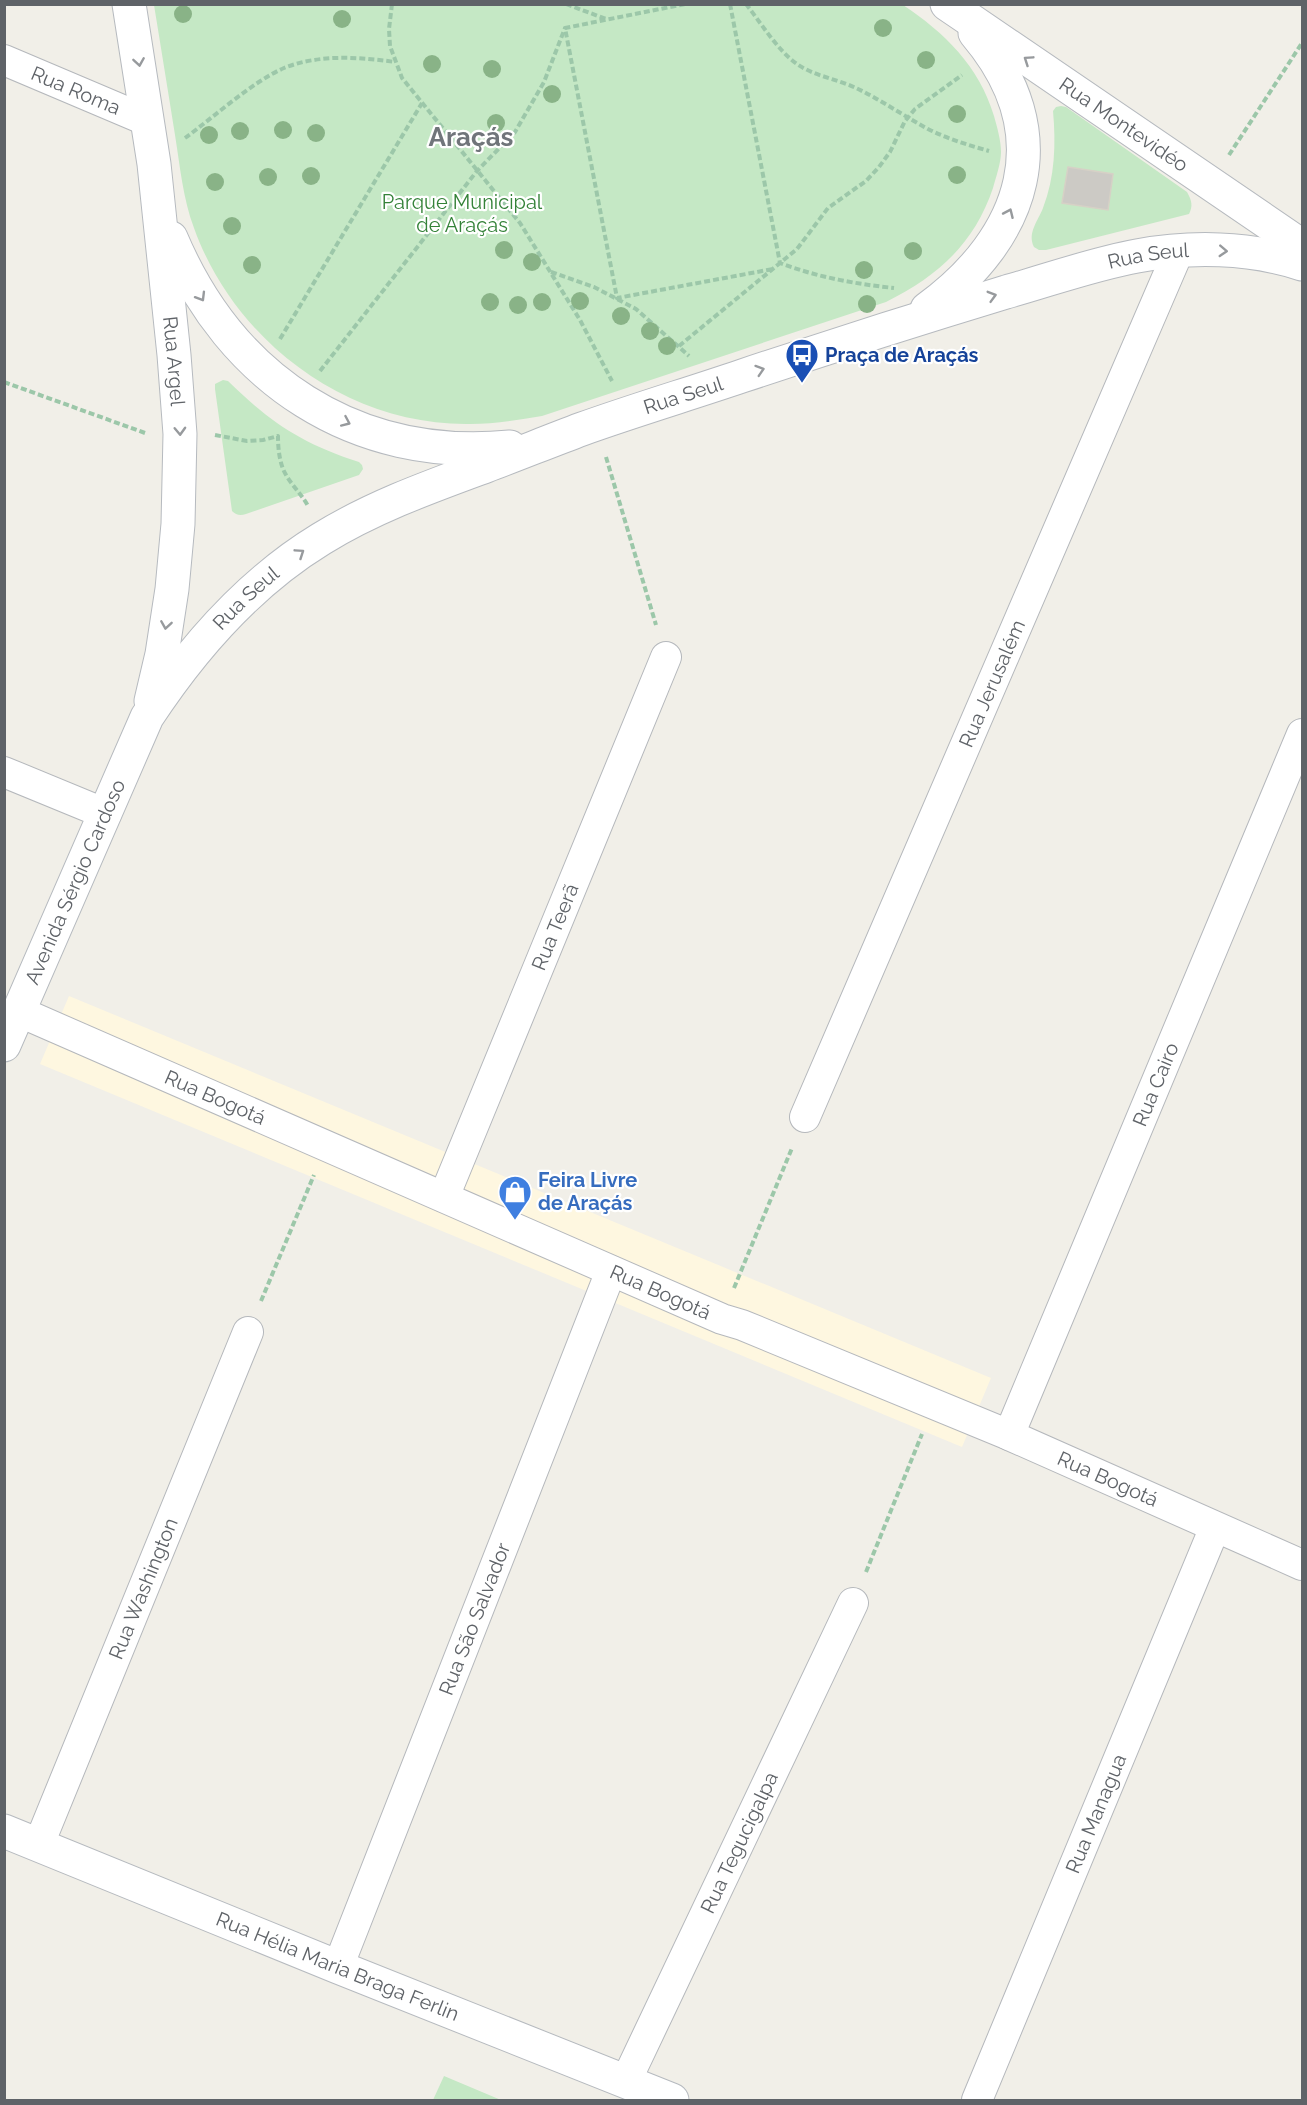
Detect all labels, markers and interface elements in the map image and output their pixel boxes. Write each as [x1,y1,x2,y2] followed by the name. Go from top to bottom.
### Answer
[1024,56,1035,67] one-way arrow
[132,58,144,67] one-way arrow
[28,61,124,120] street label: Rua Roma
[1055,72,1193,177] street label: Rua Montevidéo
[429,122,514,152] district label: Araçás
[382,190,543,237] park label: Parque Municipal de Araçás
[1002,208,1014,219] one-way arrow
[1105,238,1190,274] street label: Rua Seul
[1219,244,1228,257] one-way arrow
[193,291,205,301] one-way arrow
[986,291,997,303] one-way arrow
[158,315,190,407] street label: Rua Argel
[784,337,820,384] bus stop icon: Praça de Araçás
[825,343,979,367] place label: Praça de Araçás
[754,365,765,377] one-way arrow
[640,371,726,419] street label: Rua Seul
[340,415,351,427] one-way arrow
[173,426,186,435] one-way arrow
[294,549,305,560] one-way arrow
[208,561,284,635] street label: Rua Seul
[954,616,1030,751] street label: Rua Jerusalém
[161,621,173,630] one-way arrow
[20,776,130,988] street label: Avenida Sérgio Cardoso
[527,880,584,974] street label: Rua Teerã
[1127,1039,1184,1130] street label: Rua Cairo
[161,1065,269,1130] street label: Rua Bogotá
[538,1168,637,1215] place label: Feira Livre de Araçás
[497,1174,533,1221] shop icon: Feira Livre de Araçás
[606,1259,715,1325] street label: Rua Bogotá
[1054,1446,1162,1512] street label: Rua Bogotá
[104,1514,183,1663] street label: Rua Washington
[434,1539,515,1698] street label: Rua São Salvador
[1060,1751,1131,1877] street label: Rua Managua
[695,1768,783,1917] street label: Rua Tegucigalpa
[213,1907,463,2026] street label: Rua Hélia Maria Braga Ferlin

